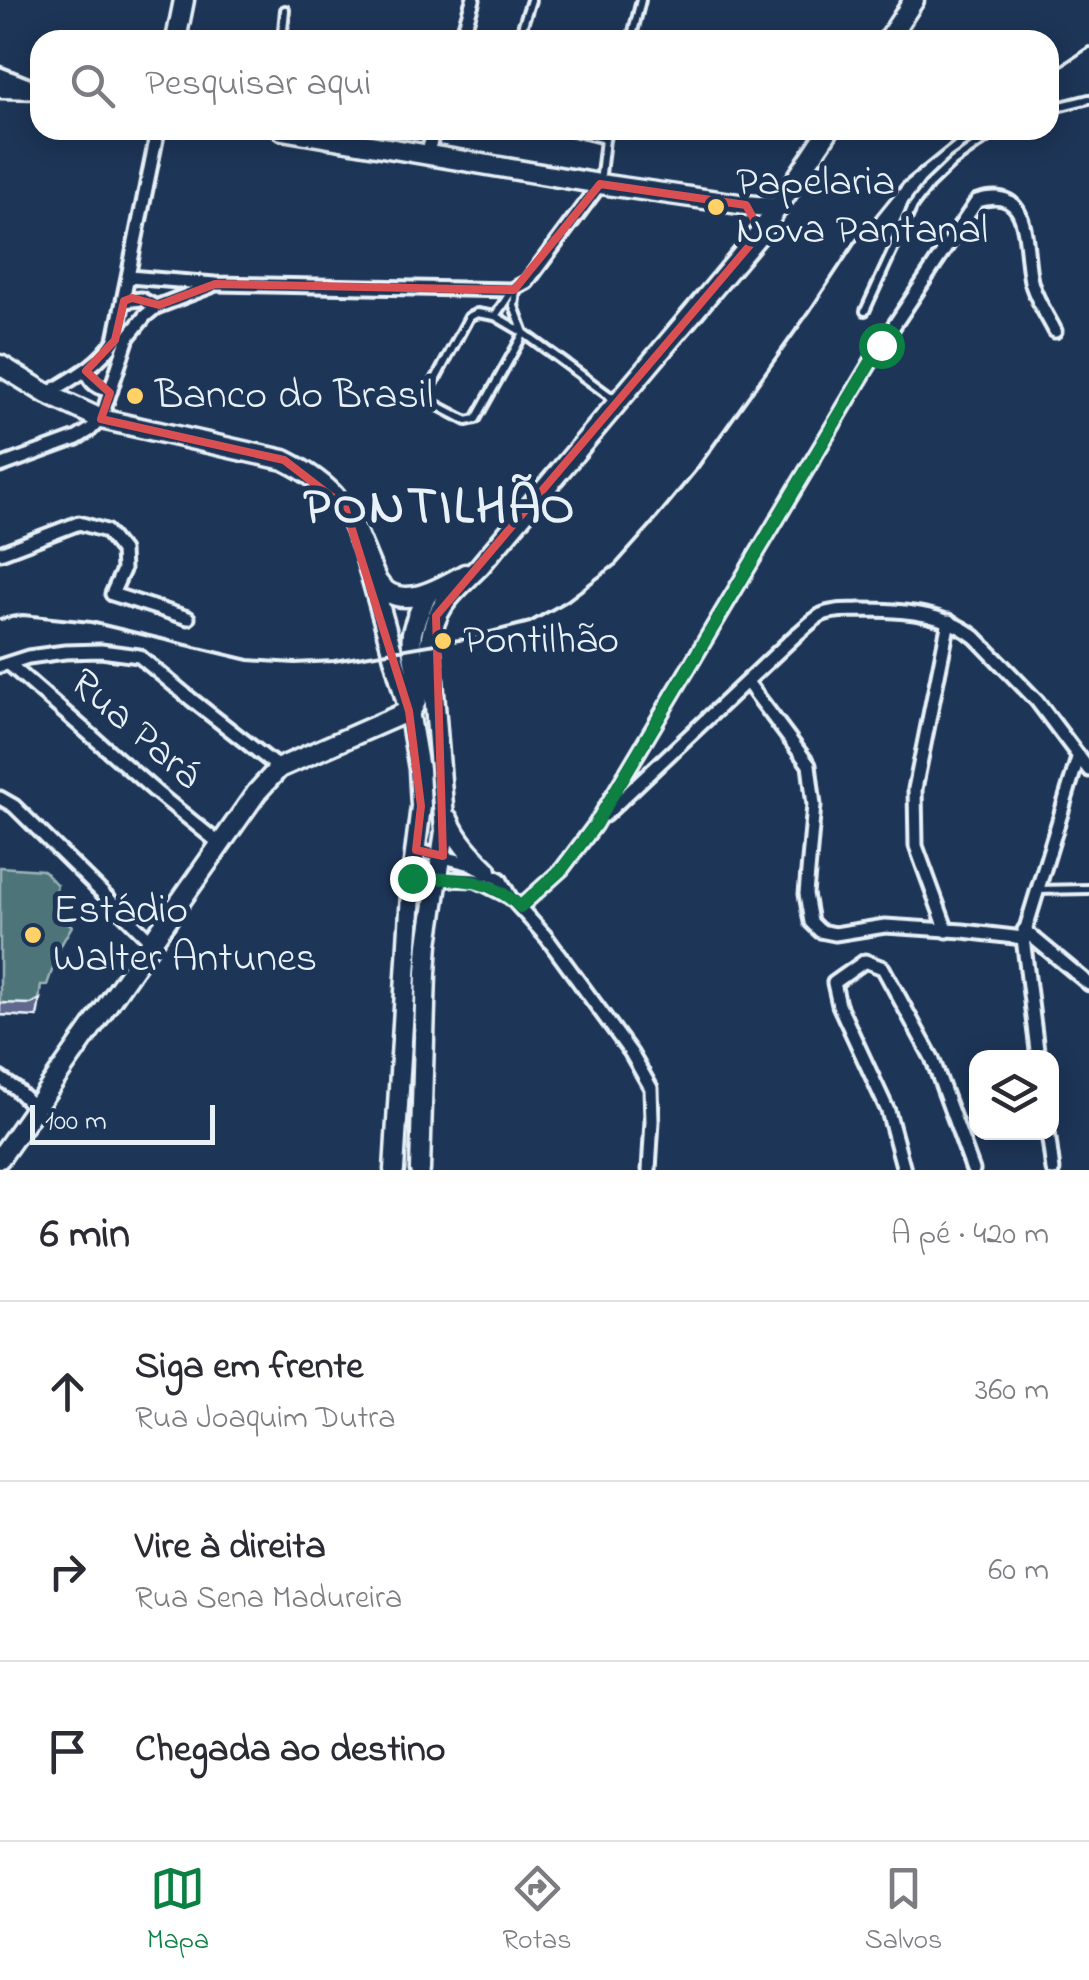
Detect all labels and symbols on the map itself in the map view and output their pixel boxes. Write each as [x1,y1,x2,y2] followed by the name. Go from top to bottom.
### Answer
[736,153,988,262] place label: Papelaria Nova Pantanal
[705,196,727,218] marker: Papelaria Nova Pantanal
[859,323,905,369] route start
[154,366,434,427] place label: Banco do Brasil
[124,385,146,407] marker: Banco do Brasil
[303,472,577,547] district label: PONTILHÃO
[463,611,619,672] place label: Pontilhão
[432,630,454,652] marker: Pontilhão
[55,655,215,805] street label: Rua Pará
[390,856,436,902] route end
[53,881,317,990] place label: Estádio Walter Antunes
[22,924,44,946] marker: Estádio Walter Antunes
[30,1100,215,1144] scale bar

